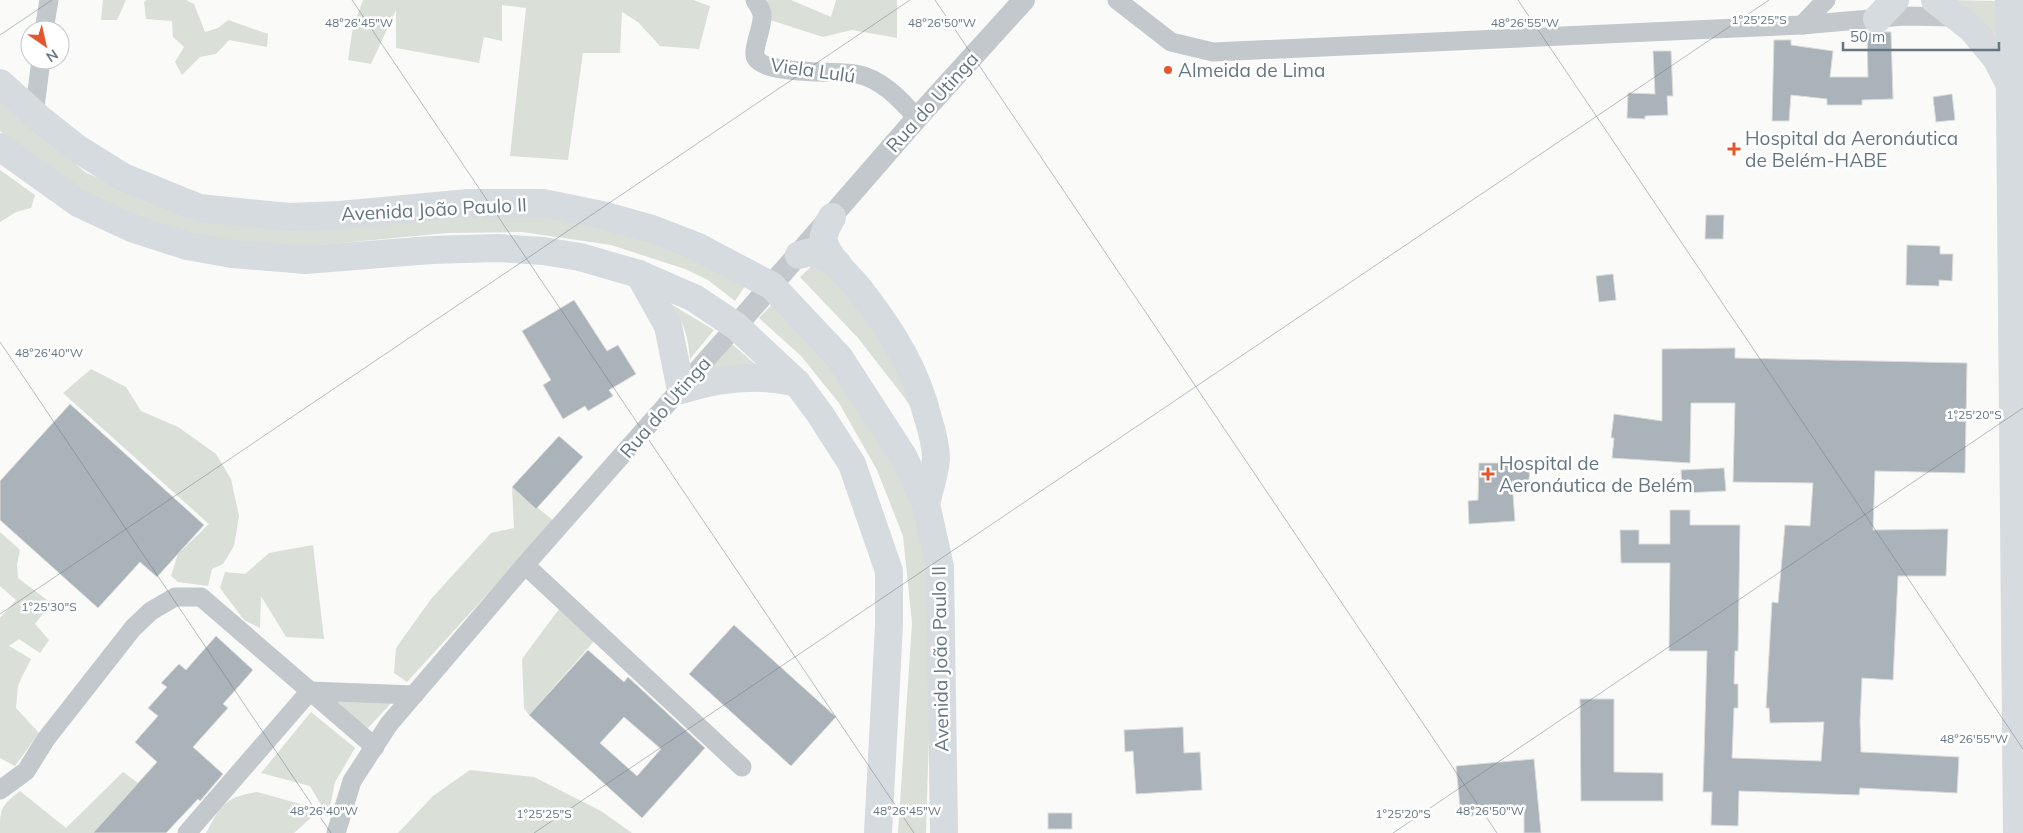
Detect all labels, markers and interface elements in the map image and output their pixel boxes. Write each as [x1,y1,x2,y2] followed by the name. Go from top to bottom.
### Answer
[1731,12,1787,27] text: 1°25'25"S
[325,15,393,30] text: 48°26'45"W
[908,15,976,30] text: 48°26'50"W
[1491,15,1559,30] text: 48°26'55"W
[20,20,70,70] north arrow
[1843,20,1999,52] scale bar
[1850,27,1885,46] text: 50 m
[43,45,62,66] text: N
[881,47,983,157] street label: Rua do Utinga
[769,52,857,88] street label: Viela Lulú
[1178,58,1325,82] place label: Almeida de Lima
[1162,64,1174,76] marker: Almeida de Lima
[1745,126,1958,172] place label: Hospital da Aeronáutica de Belém-HABE
[1727,142,1741,156] marker: Hospital da Aeronáutica de Belém-HABE
[341,192,527,226] street label: Avenida João Paulo II
[15,345,83,360] text: 48°26'40"W
[614,351,716,463] street label: Rua do Utinga
[1946,407,2002,422] text: 1°25'20"S
[1499,451,1693,497] place label: Hospital de Aeronáutica de Belém
[1481,467,1495,481] marker: Hospital de Aeronáutica de Belém
[926,566,954,752] street label: Avenida João Paulo II
[21,599,77,614] text: 1°25'30"S
[1940,731,2008,746] text: 48°26'55"W
[290,803,358,818] text: 48°26'40"W
[873,803,941,818] text: 48°26'45"W
[1456,803,1524,818] text: 48°26'50"W
[516,806,572,821] text: 1°25'25"S
[1375,806,1431,821] text: 1°25'20"S

